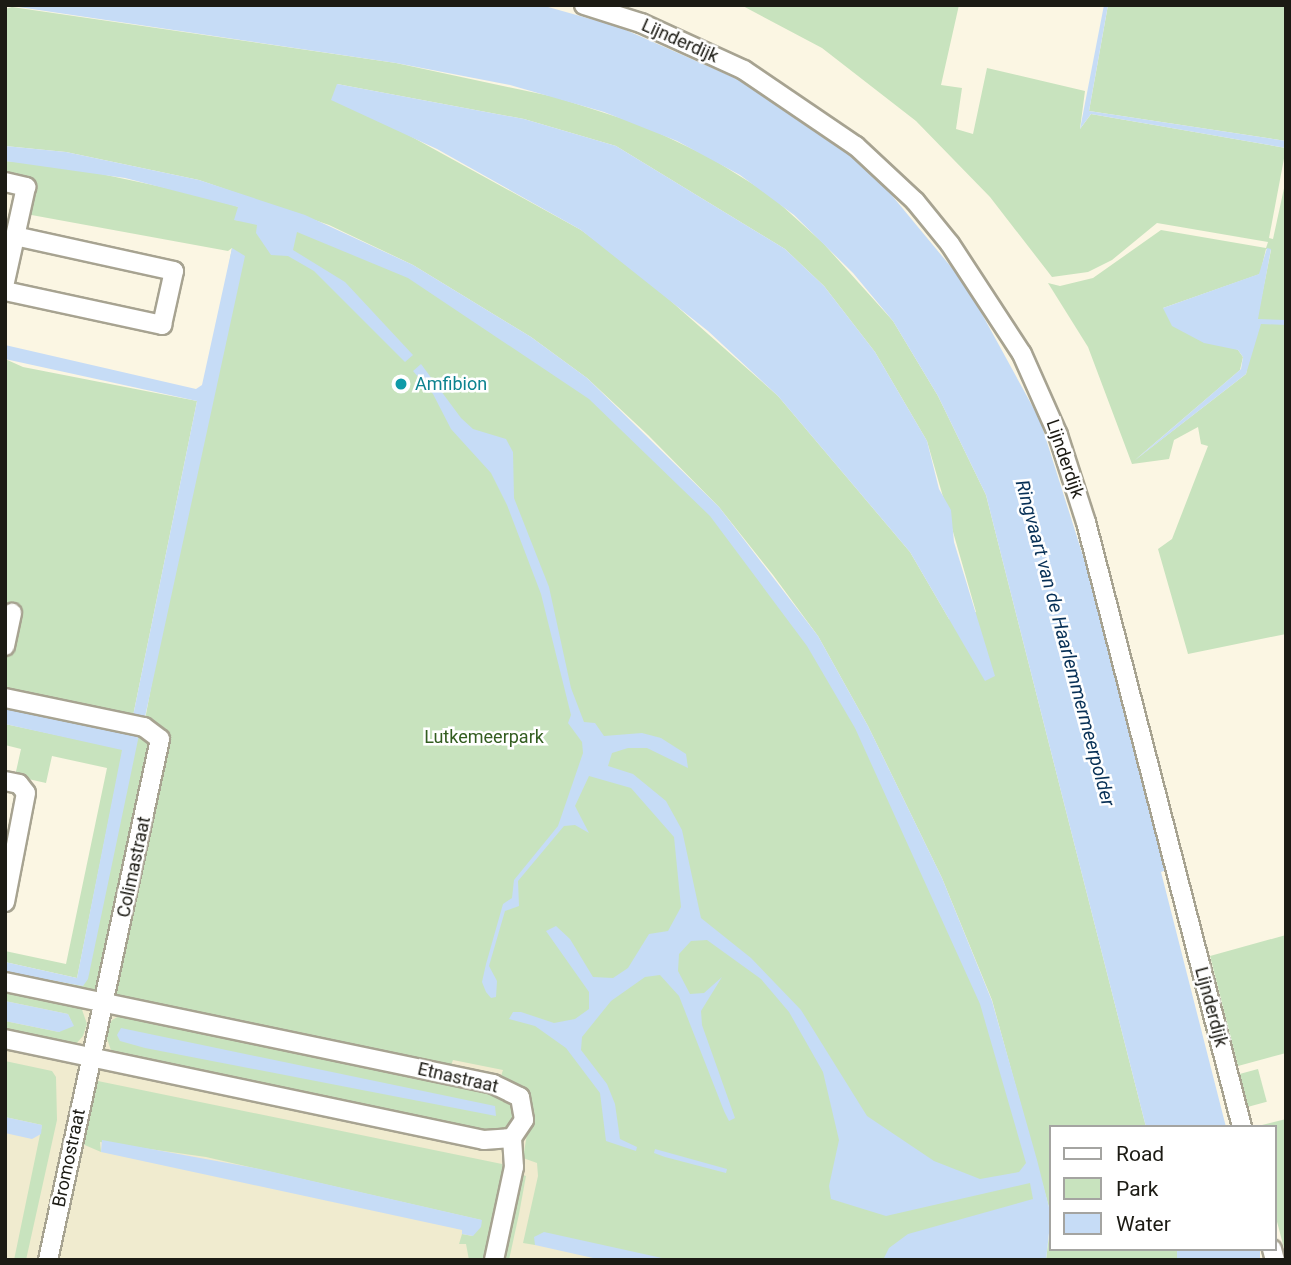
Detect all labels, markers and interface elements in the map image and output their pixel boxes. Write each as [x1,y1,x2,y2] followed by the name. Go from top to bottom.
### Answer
[638,14,722,68] street label: Lijnderdijk
[415,373,487,395] place label: Amfibion
[393,376,409,392] marker: Amfibion
[1041,417,1089,501] street label: Lijnderdijk
[1010,477,1120,809] water label: Ringvaart van de Haarlemmermeerpolder
[424,726,544,748] park label: Lutkemeerpark
[113,815,155,919] street label: Colimastraat
[1190,965,1232,1049] street label: Lijnderdijk
[416,1058,500,1098] street label: Etnastraat
[48,1107,90,1209] street label: Bromostraat
[1050,1125,1277,1251] legend
[1116,1142,1164,1166] text: Road
[1116,1177,1158,1201] text: Park
[1116,1212,1171,1236] text: Water

